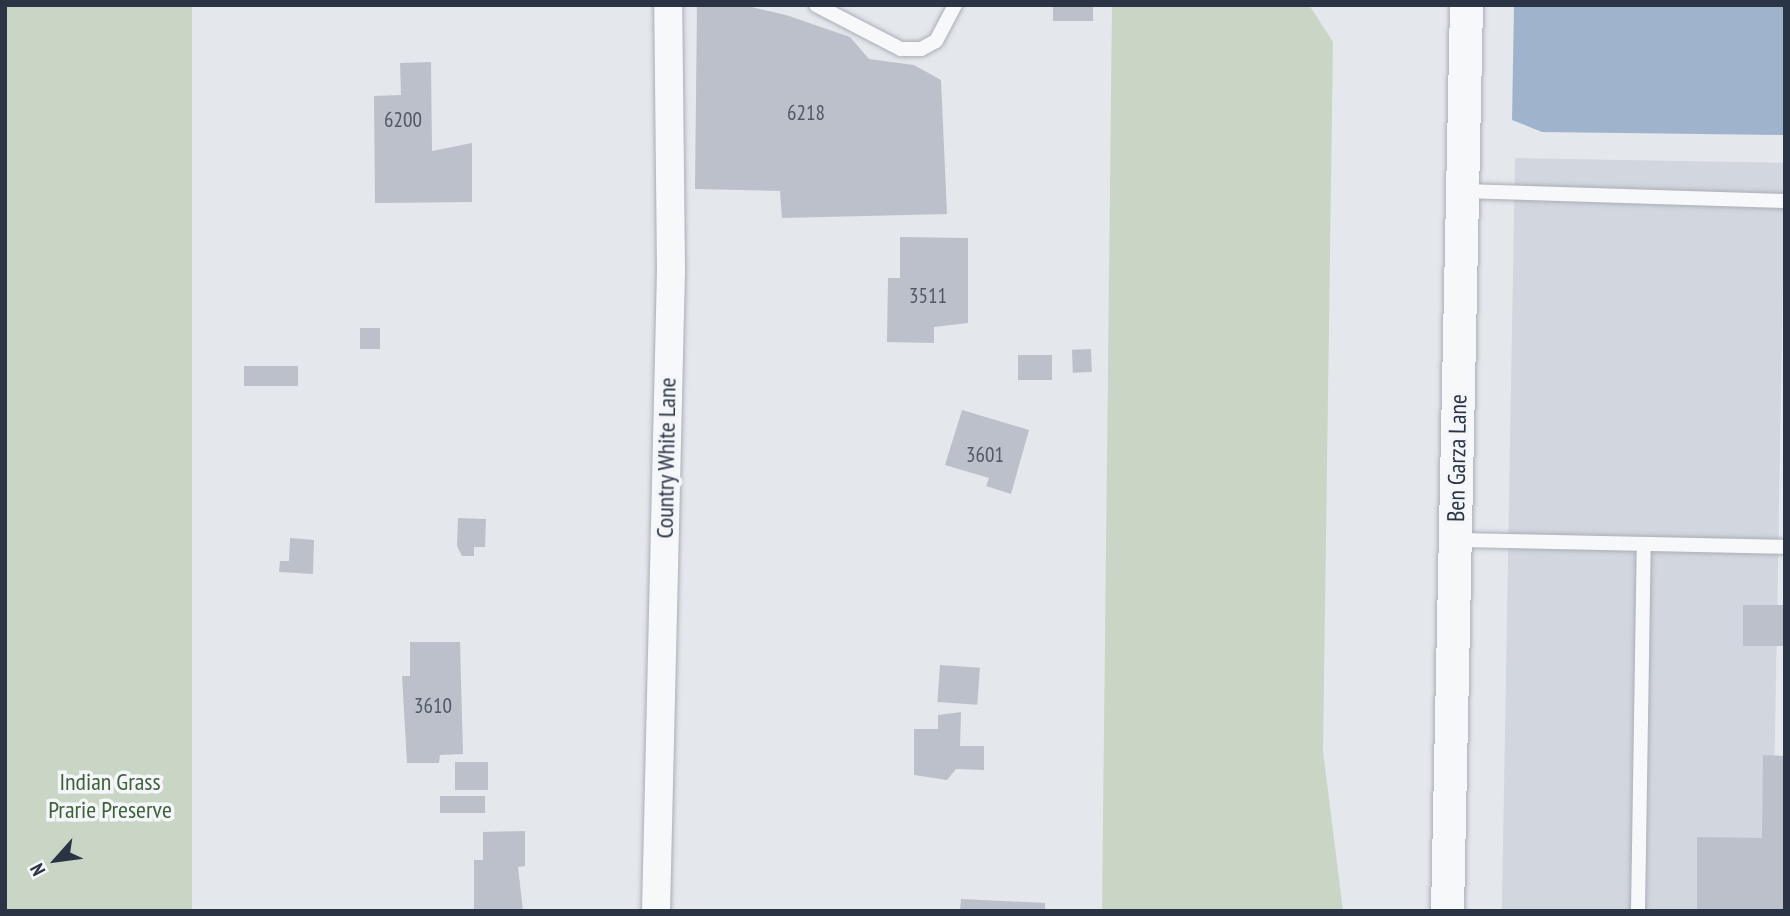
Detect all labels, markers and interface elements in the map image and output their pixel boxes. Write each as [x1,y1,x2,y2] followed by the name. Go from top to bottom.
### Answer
[787,100,825,126] house number: 6218
[384,107,422,133] house number: 6200
[909,283,947,309] house number: 3511
[650,377,682,539] street label: Country White Lane
[1441,394,1473,522] street label: Ben Garza Lane
[966,442,1004,468] house number: 3601
[414,693,452,719] house number: 3610
[48,768,172,824] park label: Indian Grass Prarie Preserve
[21,825,91,895] north arrow
[24,860,50,880] text: N

